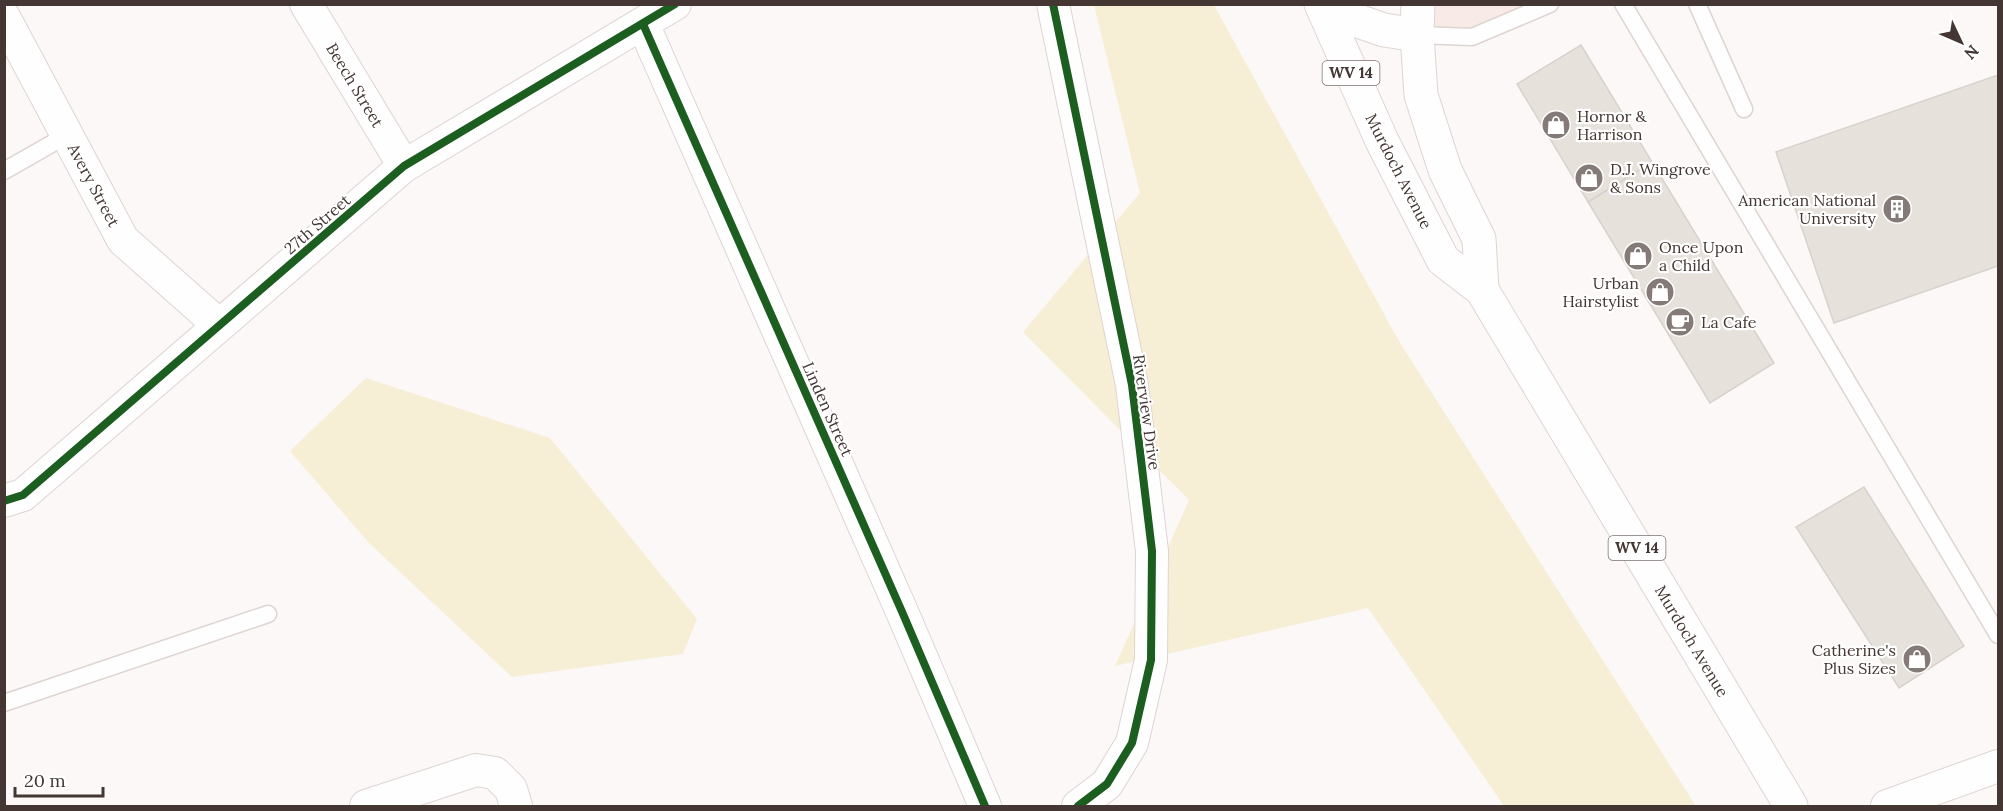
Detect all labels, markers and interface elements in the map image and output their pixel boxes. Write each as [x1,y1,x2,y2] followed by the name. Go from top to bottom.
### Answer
[1931,12,1991,72] north arrow
[322,39,388,131] street label: Beech Street
[1960,41,1983,64] text: N
[1322,61,1380,85] road number: WV 14
[1577,106,1648,144] place label: Hornor & Harrison
[1540,109,1572,141] shop icon: Hornor & Harrison
[1361,110,1437,232] street label: Murdoch Avenue
[63,139,125,231] street label: Avery Street
[1610,159,1711,197] place label: D.J. Wingrove & Sons
[1573,162,1605,194] shop icon: D.J. Wingrove & Sons
[280,189,355,258] street label: 27th Street
[1737,190,1877,228] place label: American National University
[1881,193,1913,225] building icon: American National University
[1659,237,1744,275] place label: Once Upon a Child
[1622,240,1654,272] shop icon: Once Upon a Child
[1563,273,1640,311] place label: Urban Hairstylist
[1644,276,1676,308] shop icon: Urban Hairstylist
[1664,306,1696,338] cafe icon: La Cafe
[1701,312,1757,332] place label: La Cafe
[1129,353,1165,471] street label: Riverview Drive
[798,359,858,460] street label: Linden Street
[1608,536,1666,560] road number: WV 14
[1651,582,1733,701] street label: Murdoch Avenue
[1812,640,1896,678] place label: Catherine's Plus Sizes
[1901,643,1933,675] shop icon: Catherine's Plus Sizes
[15,760,104,798] scale bar
[24,769,66,792] text: 20 m

